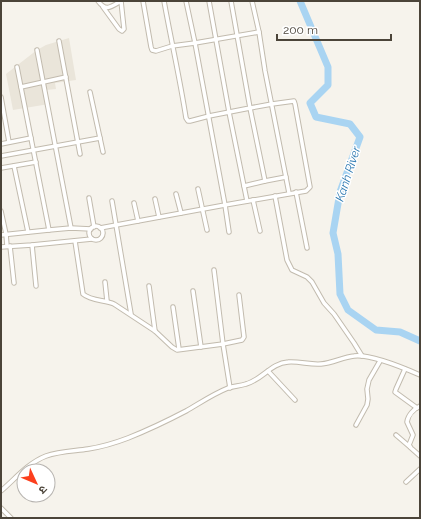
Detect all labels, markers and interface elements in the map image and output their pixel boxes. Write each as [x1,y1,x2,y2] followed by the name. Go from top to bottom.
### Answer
[277,16,391,42] scale bar
[283,23,318,37] text: 200 m
[333,144,364,203] water label: Kanh River
[16,463,56,503] north arrow
[36,483,50,497] text: उ

